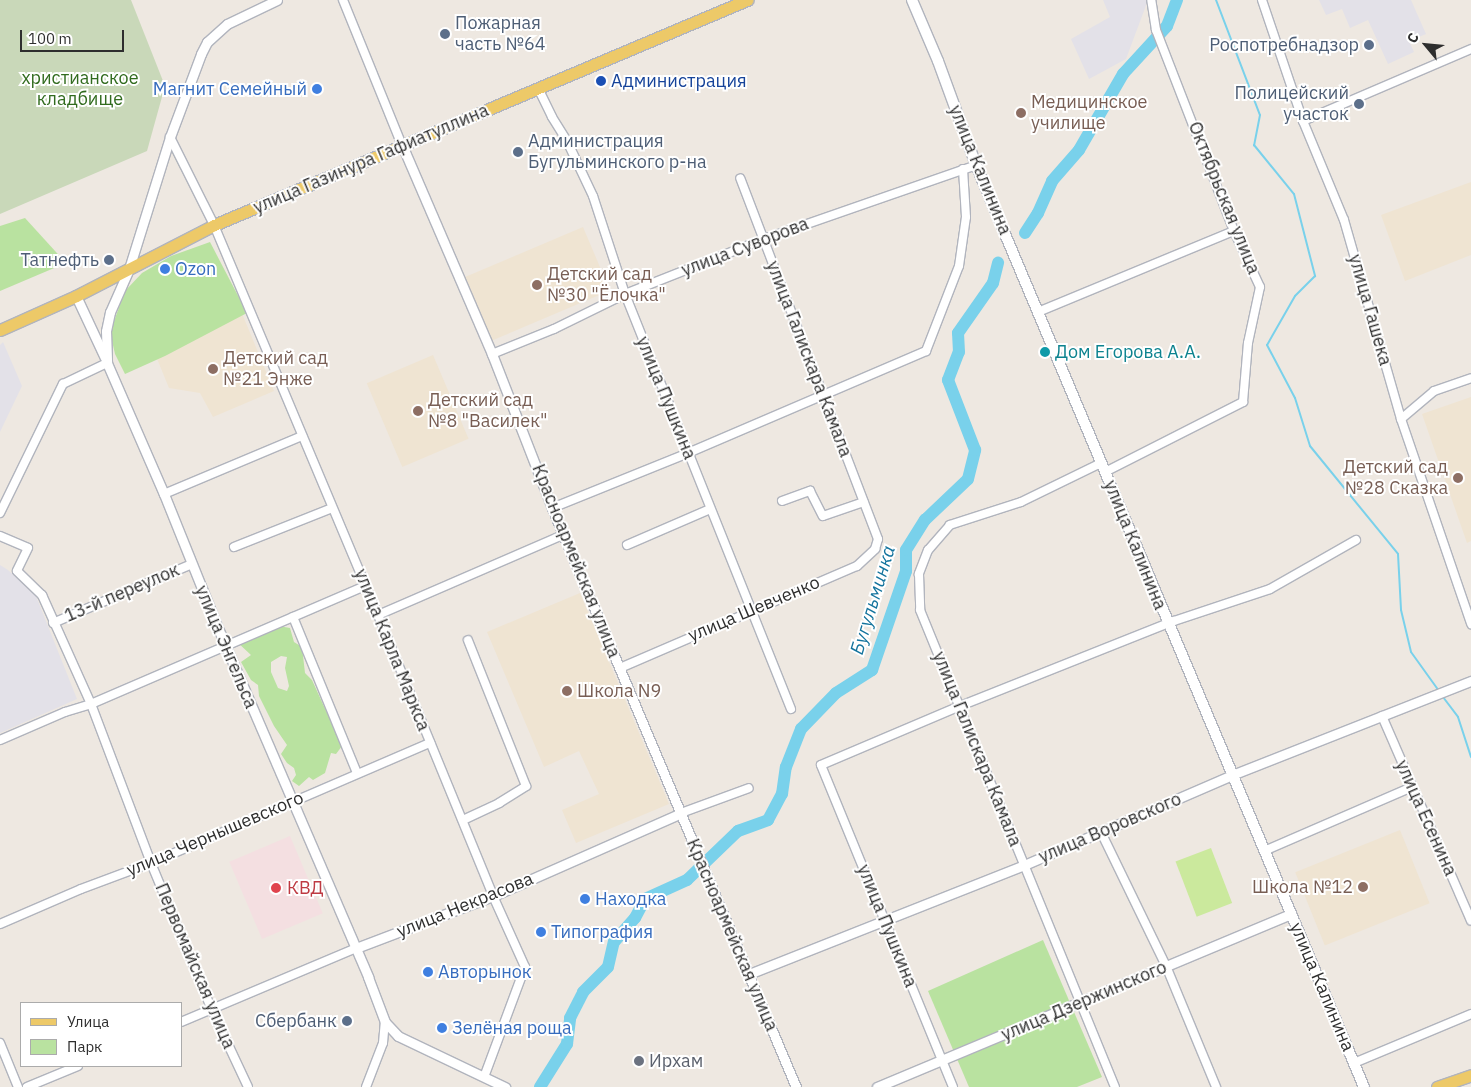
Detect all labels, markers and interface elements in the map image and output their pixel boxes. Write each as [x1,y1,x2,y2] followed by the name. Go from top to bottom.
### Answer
[455,13,546,56] place label: Пожарная часть №64
[22,20,126,52] scale bar
[1401,20,1451,70] north arrow
[439,28,451,40] marker: Пожарная часть №64
[28,29,72,48] text: 100 m
[1403,30,1423,46] text: С
[1209,34,1359,56] place label: Роспотребнадзор
[1363,39,1375,51] marker: Роспотребнадзор
[21,68,139,110] park label: христианское кладбище
[611,70,747,92] place label: Администрация
[595,75,607,87] marker: Администрация
[153,78,307,100] place label: Магнит Семейный
[311,83,323,95] marker: Магнит Семейный
[1234,83,1349,126] place label: Полицейский участок
[1031,92,1147,134] place label: Медицинское училище
[1353,98,1365,110] marker: Полицейский участок
[250,100,492,218] street label: улица Газинура Гафиатуллина
[944,102,1016,238] street label: улица Калинина
[1015,107,1027,119] marker: Медицинское училище
[1184,119,1264,277] street label: Октябрьская улица
[528,131,707,173] place label: Администрация Бугульминского р-на
[512,146,524,158] marker: Администрация Бугульминского р-на
[678,213,812,281] street label: улица Суворова
[21,249,99,271] place label: Татнефть
[1344,252,1396,368] street label: улица Гашека
[103,254,115,266] marker: Татнефть
[175,258,216,280] place label: Ozon
[762,258,856,460] street label: улица Галискара Камала
[159,263,171,275] marker: Ozon
[547,264,666,306] place label: Детский сад №30 "Ёлочка"
[531,279,543,291] marker: Детский сад №30 "Ёлочка"
[632,333,700,463] street label: улица Пушкина
[1055,341,1201,363] place label: Дом Егорова А.А.
[1039,346,1051,358] marker: Дом Егорова А.А.
[223,348,328,390] place label: Детский сад №21 Энже
[207,363,219,375] marker: Детский сад №21 Энже
[428,390,548,432] place label: Детский сад №8 "Василек"
[412,405,424,417] marker: Детский сад №8 "Василек"
[1343,457,1448,499] place label: Детский сад №28 Сказка
[527,461,625,661] street label: Красноармейская улица
[1452,472,1464,484] marker: Детский сад №28 Сказка
[1099,477,1171,613] street label: улица Калинина
[846,543,900,657] water label: Бугульминка
[61,559,183,627] street label: 13-й переулок
[350,566,434,734] street label: улица Карла Маркса
[685,572,823,646] street label: улица Шевченко
[190,582,262,712] street label: улица Энгельса
[928,648,1026,850] street label: улица Галискара Камала
[577,680,661,702] place label: Школа N9
[561,685,573,697] marker: Школа N9
[1391,757,1461,879] street label: улица Есенина
[123,787,307,881] street label: улица Чернышевского
[1035,788,1185,868] street label: улица Воровского
[682,836,782,1034] street label: Красноармейская улица
[853,861,921,991] street label: улица Пушкина
[394,868,536,942] street label: улица Некрасова
[1252,876,1353,898] place label: Школа №12
[287,877,324,899] place label: КВД
[150,880,240,1052] street label: Первомайская улица
[269,881,283,895] marker: КВД
[1357,881,1369,893] marker: Школа №12
[595,888,666,910] place label: Находка
[579,893,591,905] marker: Находка
[1285,919,1359,1055] street label: улица Калинина
[551,921,653,943] place label: Типография
[535,926,547,938] marker: Типография
[998,956,1170,1046] street label: улица Дзержинского
[438,961,532,983] place label: Авторынок
[422,966,434,978] marker: Авторынок
[20,1002,182,1067] legend
[255,1010,337,1032] place label: Сбербанк
[67,1012,109,1031] text: Улица
[341,1015,353,1027] marker: Сбербанк
[452,1017,572,1039] place label: Зелёная роща
[436,1022,448,1034] marker: Зелёная роща
[67,1037,102,1056] text: Парк
[649,1050,703,1072] place label: Ирхам
[633,1055,645,1067] marker: Ирхам

